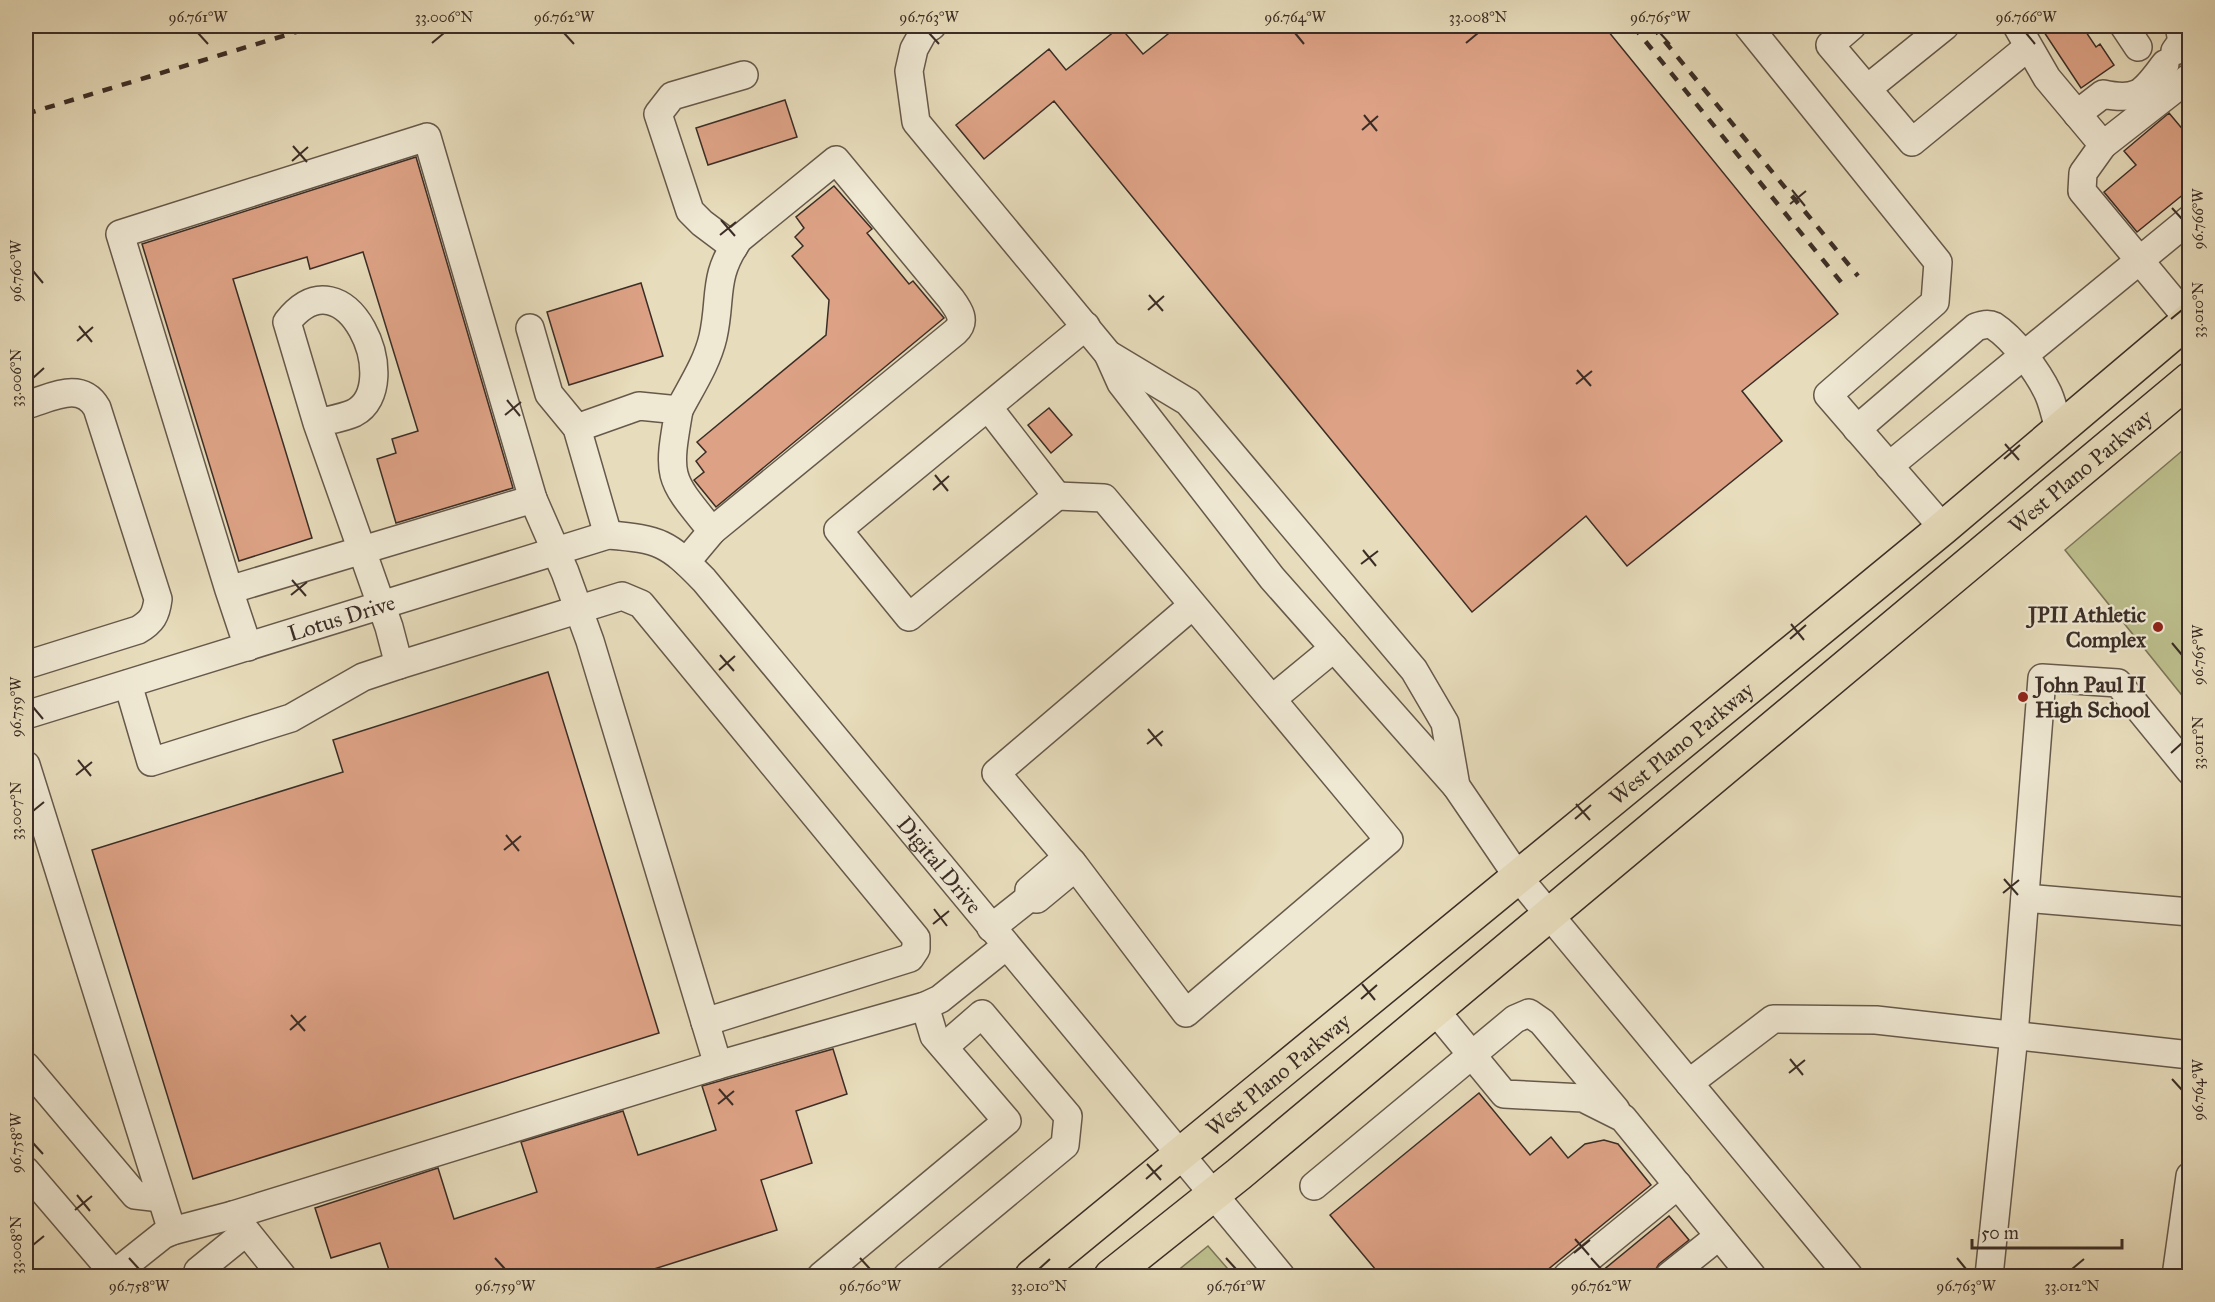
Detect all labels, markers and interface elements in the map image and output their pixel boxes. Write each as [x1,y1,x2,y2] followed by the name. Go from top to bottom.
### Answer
[168,8,228,26] text: 96.761°W
[415,8,473,26] text: 33.006°N
[534,8,595,26] text: 96.762°W
[899,8,959,26] text: 96.763°W
[1264,8,1327,26] text: 96.764°W
[1449,8,1508,26] text: 33.008°N
[1630,8,1691,26] text: 96.765°W
[1996,8,2057,26] text: 96.766°W
[2189,188,2207,249] text: 96.766°W
[7,239,25,302] text: 96.760°W
[2189,282,2207,338] text: 33.010°N
[7,349,25,407] text: 33.006°N
[2003,403,2158,539] street label: West Plano Parkway
[284,588,398,647] street label: Lotus Drive
[2025,601,2147,653] place label: JPII Athletic Complex
[2151,620,2165,634] marker: JPII Athletic Complex
[2189,624,2207,685] text: 96.765°W
[2032,671,2151,723] place label: John Paul II High School
[1603,675,1759,810] street label: West Plano Parkway
[7,676,25,737] text: 96.759°W
[2016,690,2030,704] marker: John Paul II High School
[2189,716,2207,770] text: 33.011°N
[7,781,25,840] text: 33.007°N
[892,810,988,919] street label: Digital Drive
[1200,1007,1356,1141] street label: West Plano Parkway
[2189,1058,2207,1121] text: 96.764°W
[7,1112,25,1173] text: 96.758°W
[1972,1212,2122,1250] scale bar
[7,1215,25,1274] text: 33.008°N
[1981,1222,2019,1244] text: 50 m
[109,1277,170,1295] text: 96.758°W
[475,1277,536,1295] text: 96.759°W
[839,1277,902,1295] text: 96.760°W
[1011,1277,1067,1295] text: 33.010°N
[1206,1277,1266,1295] text: 96.761°W
[1571,1277,1632,1295] text: 96.762°W
[1936,1277,1996,1295] text: 96.763°W
[2044,1277,2100,1295] text: 33.012°N

